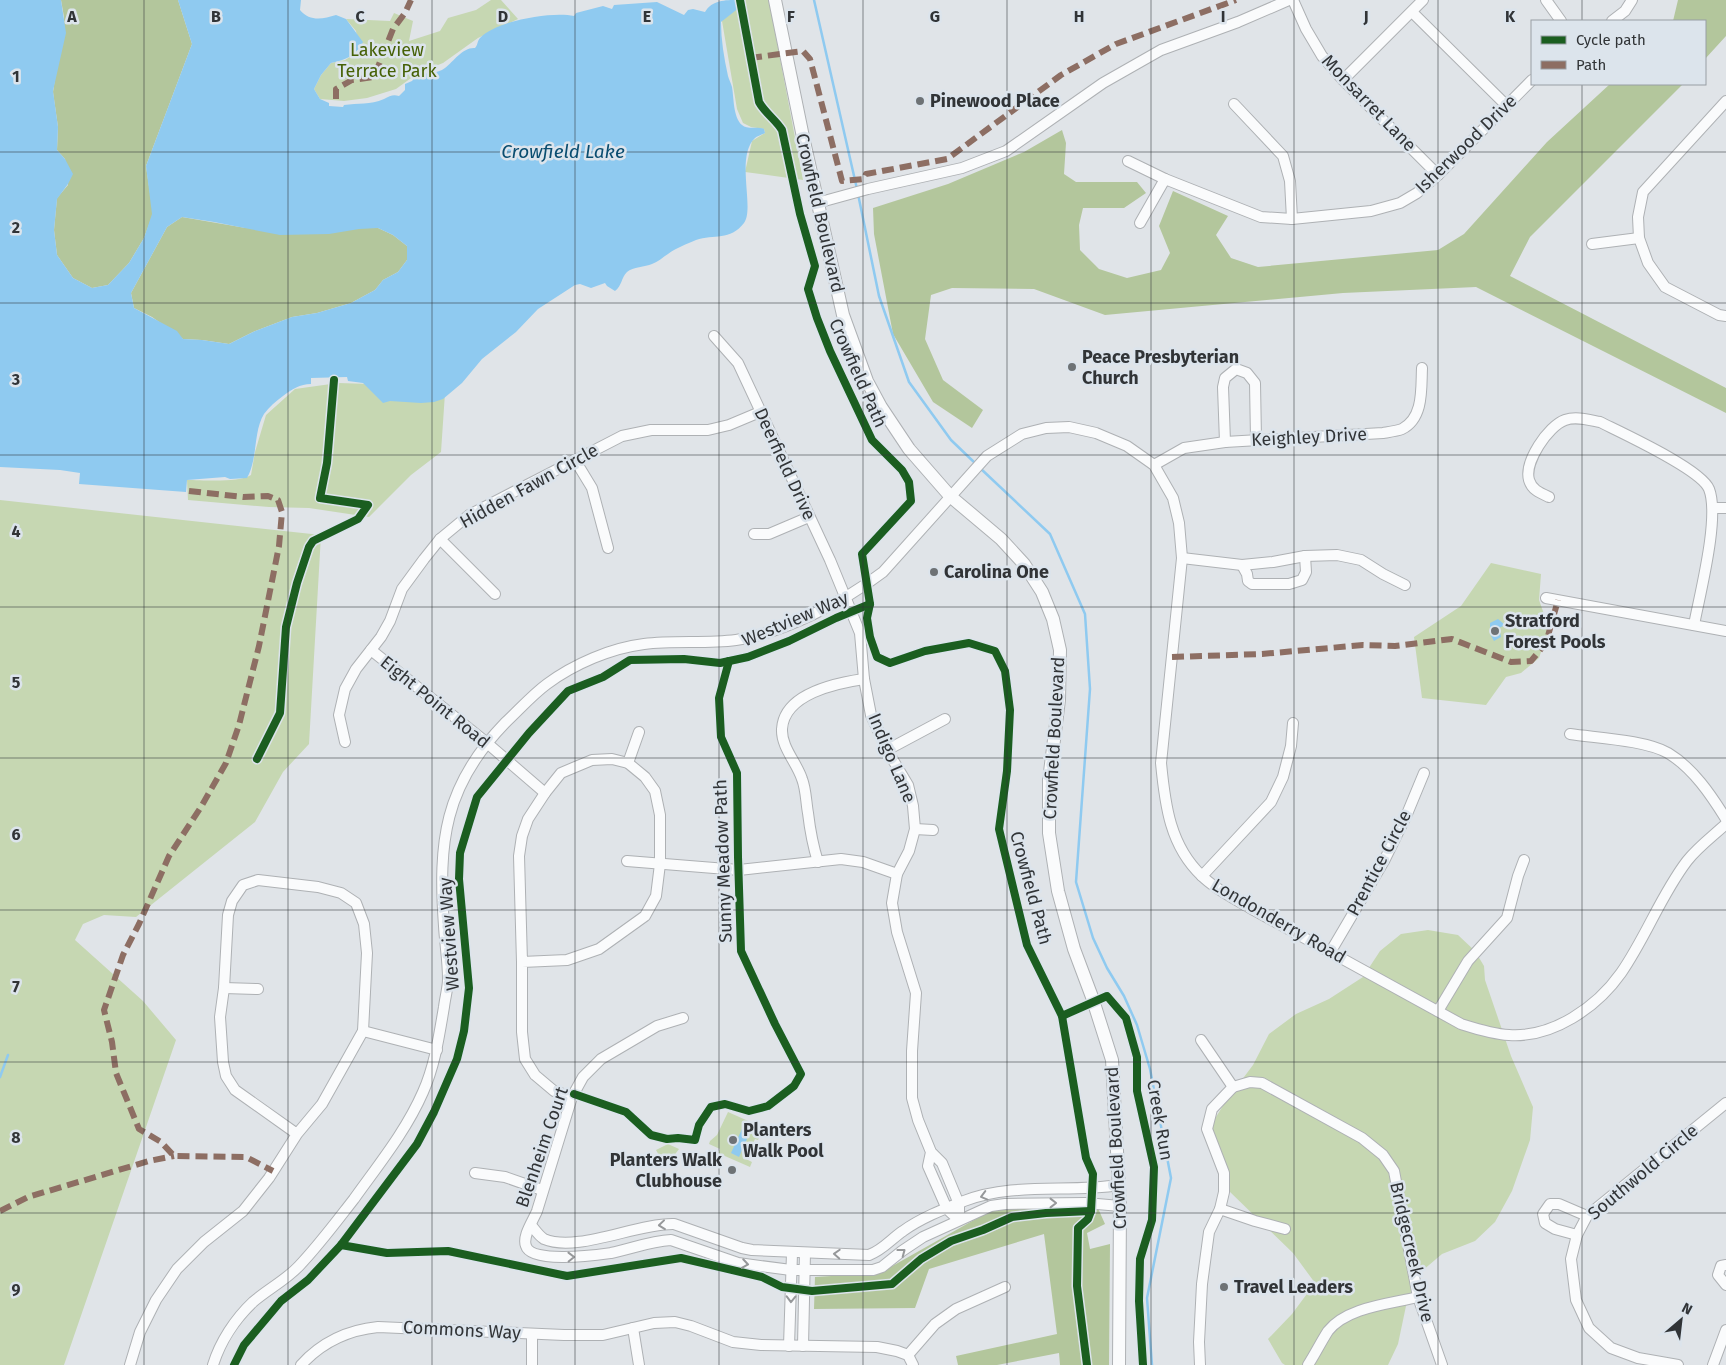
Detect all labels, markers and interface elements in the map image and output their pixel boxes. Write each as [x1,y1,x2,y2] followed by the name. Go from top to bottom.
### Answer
[66,7,77,26] text: A
[211,7,221,26] text: B
[355,7,365,26] text: C
[498,7,508,26] text: D
[643,7,651,26] text: E
[787,7,795,26] text: F
[930,7,940,26] text: G
[1074,7,1084,26] text: H
[1221,7,1225,26] text: I
[1362,7,1369,26] text: J
[1505,7,1516,26] text: K
[1531,20,1706,85] legend
[1576,31,1646,49] text: Cycle path
[337,39,437,82] park label: Lakeview Terrace Park
[1317,50,1421,156] street label: Monsarret Lane
[1576,56,1606,74] text: Path
[12,67,20,86] text: 1
[930,90,1060,112] place label: Pinewood Place
[1411,90,1521,198] street label: Isherwood Drive
[914,95,926,107] marker: Pinewood Place
[791,131,849,295] street label: Crowfield Boulevard
[501,140,625,163] water label: Crowfield Lake
[12,218,20,237] text: 2
[824,315,892,431] street label: Crowfield Path
[1082,346,1239,389] place label: Peace Presbyterian Church
[1066,361,1078,373] marker: Peace Presbyterian Church
[11,370,20,389] text: 3
[749,404,821,524] street label: Deerfield Drive
[1251,423,1367,451] street label: Keighley Drive
[456,439,602,533] street label: Hidden Fawn Circle
[11,522,21,541] text: 4
[944,561,1049,583] place label: Carolina One
[928,566,940,578] marker: Carolina One
[738,587,852,651] street label: Westview Way
[1505,610,1606,653] place label: Stratford Forest Pools
[1489,625,1501,637] marker: Stratford Forest Pools
[376,651,494,753] street label: Eight Point Road
[1039,656,1069,820] street label: Crowfield Boulevard
[12,673,21,692] text: 5
[863,710,921,806] street label: Indigo Lane
[709,779,737,943] street label: Sunny Meadow Path
[1342,806,1416,920] street label: Prentice Circle
[11,825,21,844] text: 6
[1005,829,1057,947] street label: Crowfield Path
[1208,874,1350,968] street label: Londonderry Road
[434,877,464,991] street label: Westview Way
[12,977,20,996] text: 7
[1101,1066,1131,1230] street label: Crowfield Boulevard
[1142,1078,1178,1162] street label: Creek Run
[511,1083,573,1210] street label: Blenheim Court
[743,1119,824,1162] place label: Planters Walk Pool
[1583,1119,1703,1225] street label: Southwold Circle
[11,1128,21,1147] text: 8
[727,1134,739,1146] marker: Planters Walk Pool
[610,1149,723,1192] place label: Planters Walk Clubhouse
[726,1164,738,1176] marker: Planters Walk Clubhouse
[1385,1180,1439,1324] street label: Bridgecreek Drive
[980,1190,988,1200] one-way arrow
[1049,1198,1057,1208] one-way arrow
[657,1219,665,1230] one-way arrow
[833,1249,841,1260] one-way arrow
[896,1249,905,1257] one-way arrow
[567,1251,575,1262] one-way arrow
[741,1258,750,1268] one-way arrow
[1234,1276,1353,1298] place label: Travel Leaders
[12,1280,21,1299] text: 9
[1218,1281,1230,1293] marker: Travel Leaders
[1656,1295,1706,1345] north arrow
[786,1296,796,1303] one-way arrow
[1679,1299,1695,1319] text: N
[402,1316,522,1344] street label: Commons Way

